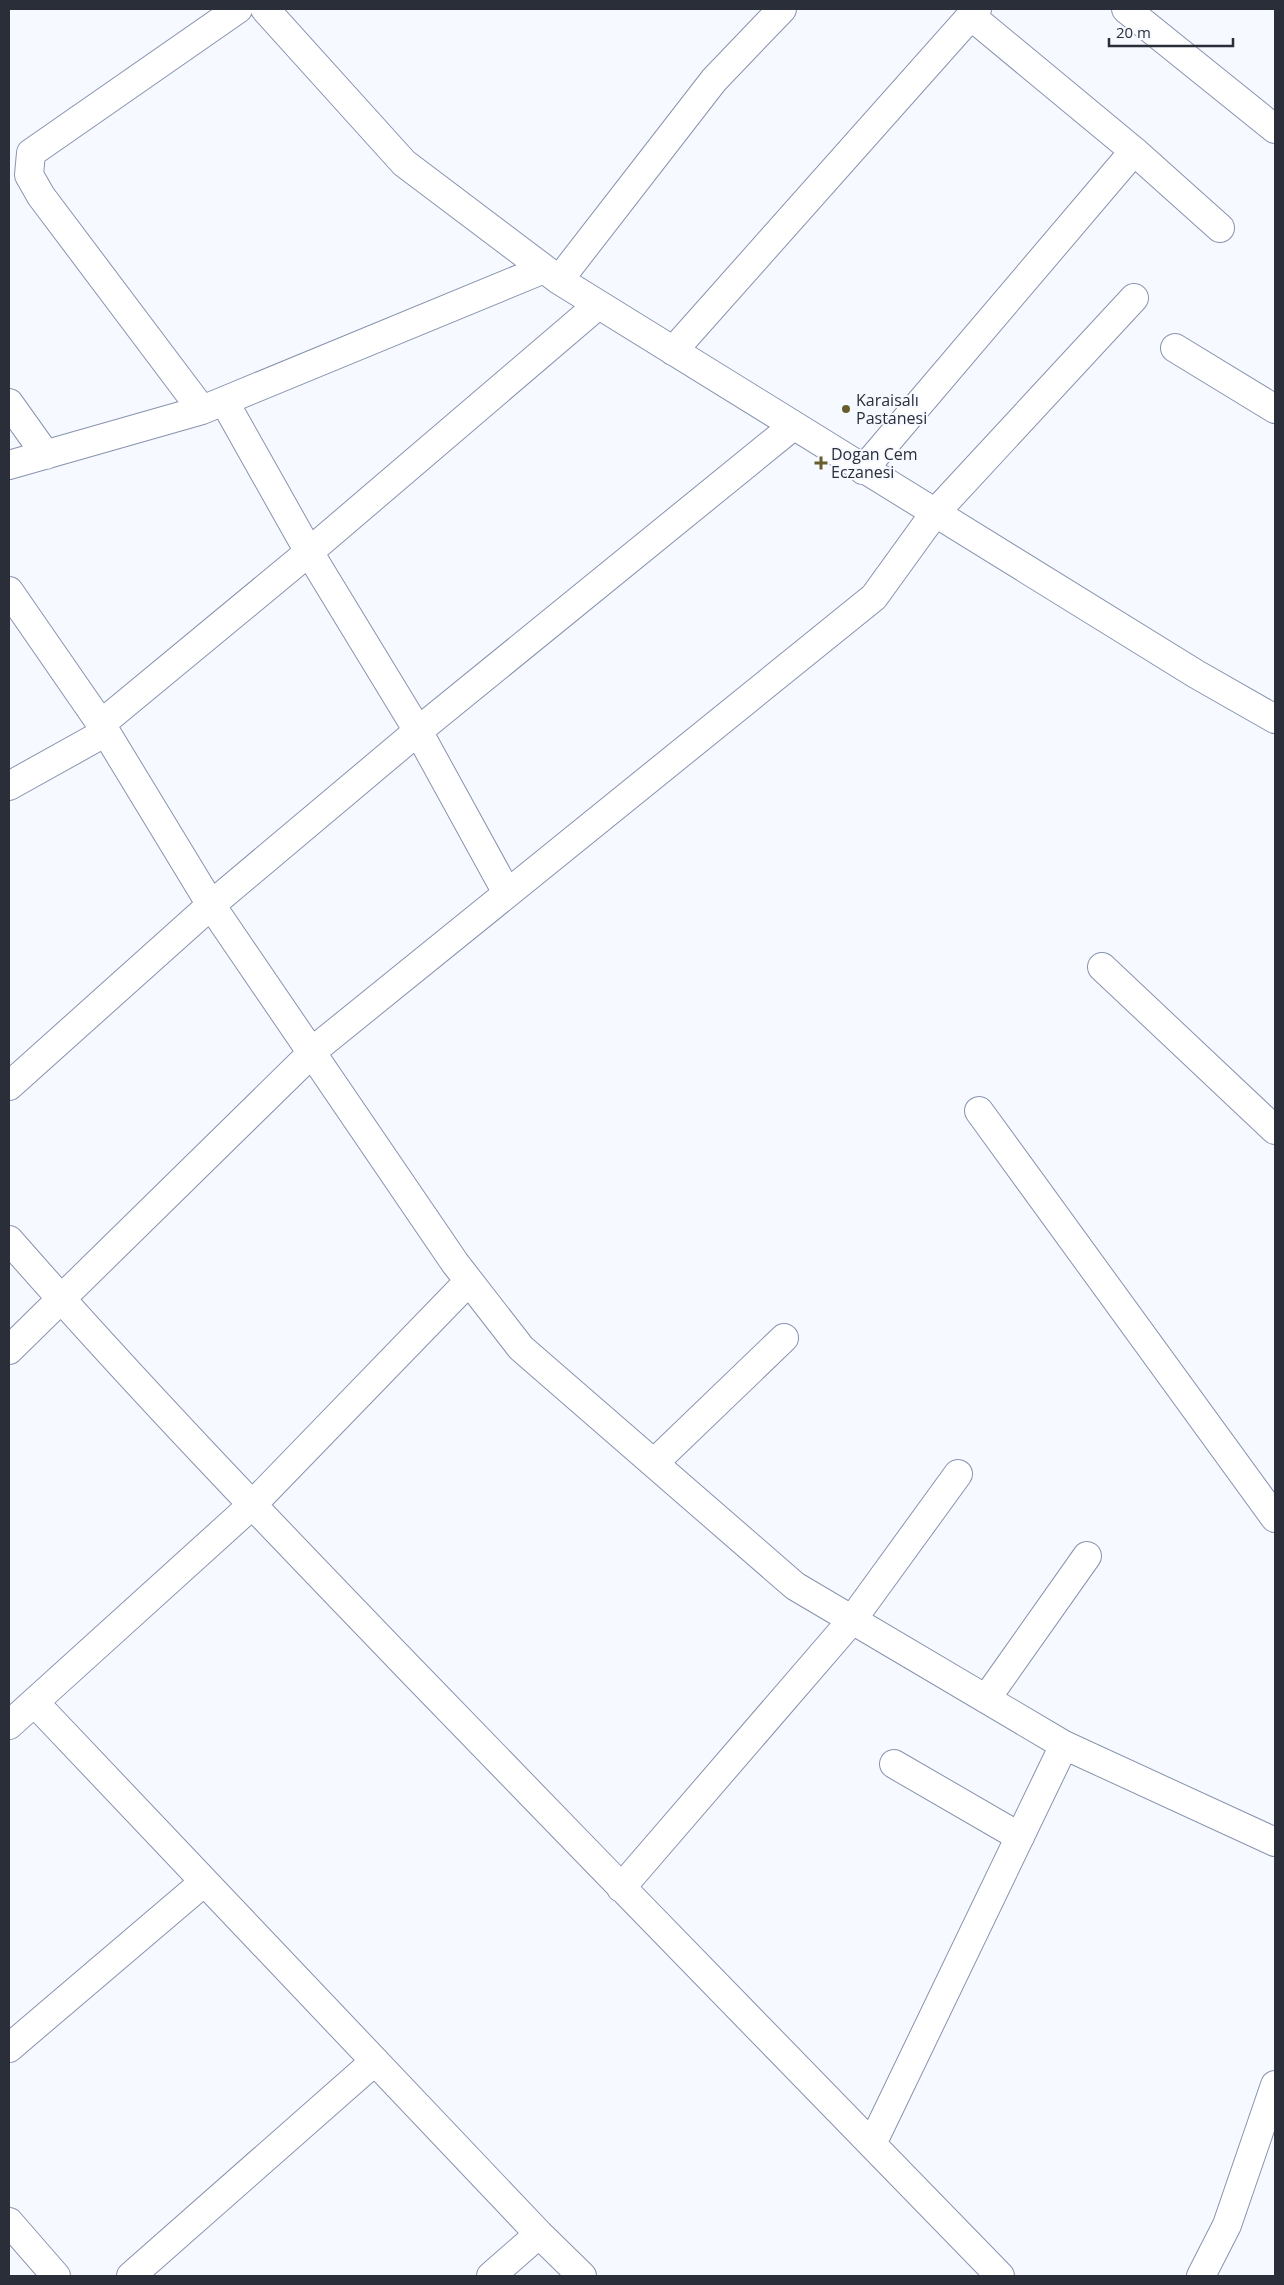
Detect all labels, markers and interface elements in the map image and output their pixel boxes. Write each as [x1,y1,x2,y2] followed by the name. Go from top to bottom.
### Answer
[1109,15,1233,47] scale bar
[1116,22,1151,42] text: 20 m
[856,389,927,429] place label: Karaisalı Pastanesi
[840,403,852,415] marker: Karaisalı Pastanesi
[831,443,918,483] place label: Dogan Cem Eczanesi
[815,457,827,469] marker: Dogan Cem Eczanesi

